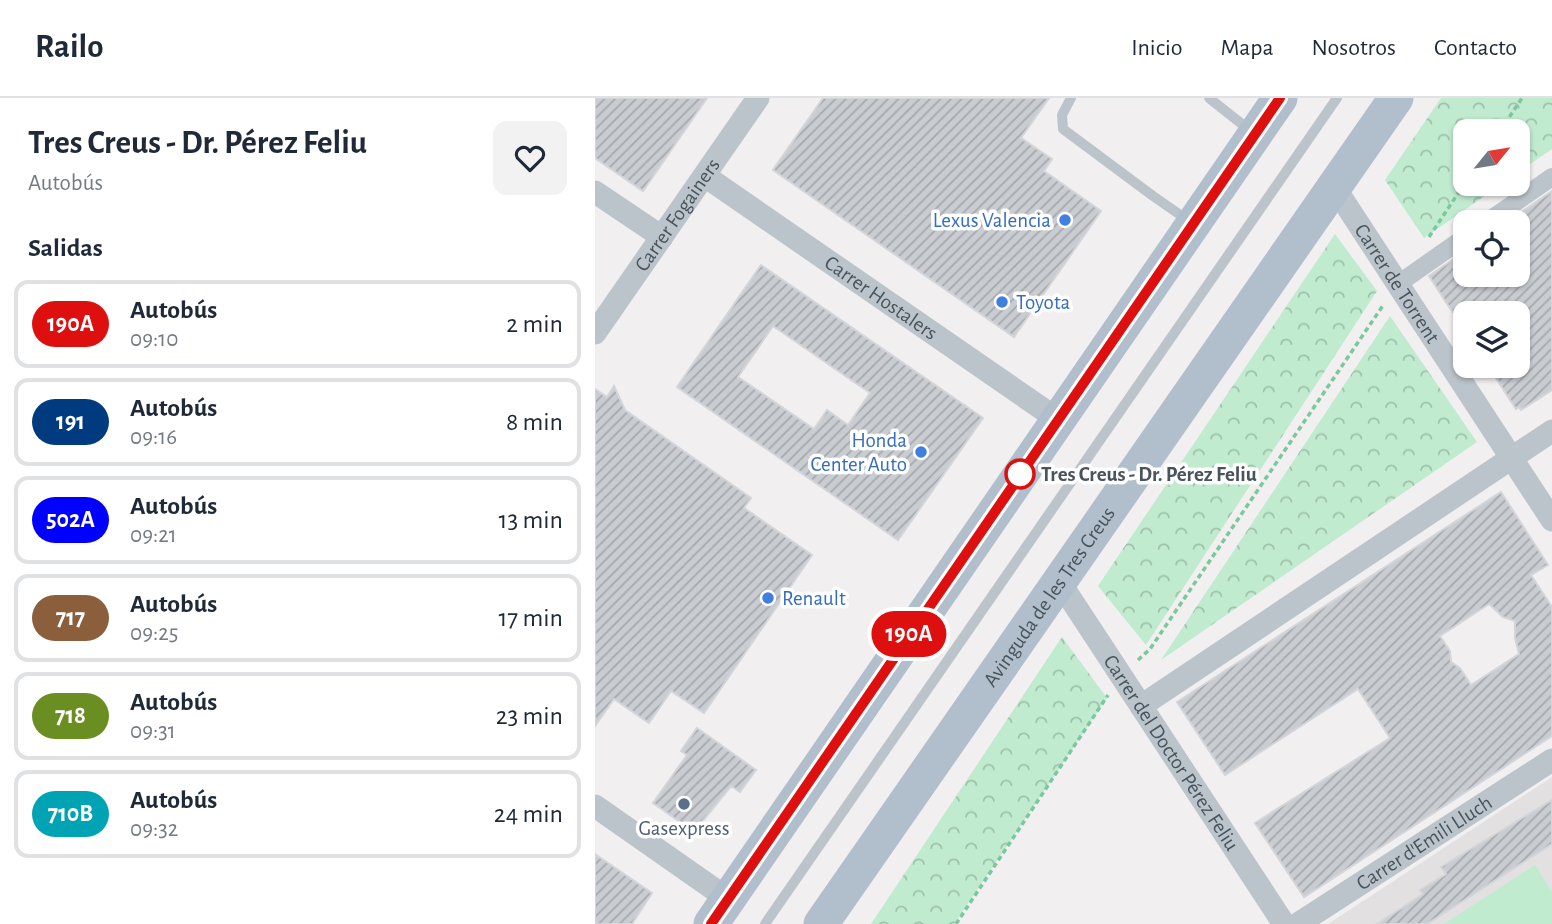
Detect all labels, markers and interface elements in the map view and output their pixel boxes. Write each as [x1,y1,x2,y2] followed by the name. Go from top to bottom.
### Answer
[35,31,104,64] text: Railo
[1131,36,1182,60] text: Inicio
[1220,36,1274,60] text: Mapa
[1312,36,1396,60] text: Nosotros
[1434,36,1517,60] text: Contacto
[1453,119,1529,196] north arrow
[1453,119,1530,378] map controls
[493,121,567,195] button: heart
[28,127,367,160] text: Tres Creus - Dr. Pérez Feliu
[631,155,724,275] street label: Carrer Fogainers
[28,172,103,195] text: Autobús
[933,210,1051,231] place label: Lexus Valencia
[1453,210,1530,287] button: locate
[1057,212,1073,228] marker: Lexus Valencia
[1350,220,1444,347] street label: Carrer de Torrent
[28,235,103,261] text: Salidas
[821,252,941,344] street label: Carrer Hostalers
[1016,292,1071,313] place label: Toyota
[994,294,1010,310] marker: Toyota
[130,297,217,323] text: Autobús
[1453,301,1530,378] button: layers
[506,311,563,337] text: 2 min
[47,312,94,336] text: 190A
[130,328,178,351] text: 09:10
[130,395,217,421] text: Autobús
[506,409,563,435] text: 8 min
[56,410,85,434] text: 191
[130,426,177,449] text: 09:16
[811,430,907,475] place label: Honda Center Auto
[913,444,929,460] marker: Honda Center Auto
[1005,459,1035,489] marker: Tres Creus - Dr. Pérez Feliu
[1041,464,1257,485] place label: Tres Creus - Dr. Pérez Feliu
[130,493,217,519] text: Autobús
[980,503,1119,691] street label: Avinguda de les Tres Creus
[499,507,563,533] text: 13 min
[46,508,95,532] text: 502A
[130,524,177,547] text: 09:21
[782,588,846,609] place label: Renault
[760,590,776,606] marker: Renault
[130,591,217,617] text: Autobús
[498,605,563,631] text: 17 min
[56,606,85,630] text: 717
[860,611,958,657] line badge: 190A
[130,622,178,645] text: 09:25
[885,622,933,646] text: 190A
[1099,651,1243,855] street label: Carrer del Doctor Pérez Feliu
[130,689,217,715] text: Autobús
[496,703,563,729] text: 23 min
[55,704,86,728] text: 718
[130,720,176,743] text: 09:31
[130,787,217,813] text: Autobús
[1353,792,1496,894] street label: Carrer d'Emili Lluch
[676,796,692,812] marker: Gasexpress
[494,801,563,827] text: 24 min
[48,802,93,826] text: 710B
[130,818,178,841] text: 09:32
[638,818,730,839] place label: Gasexpress

